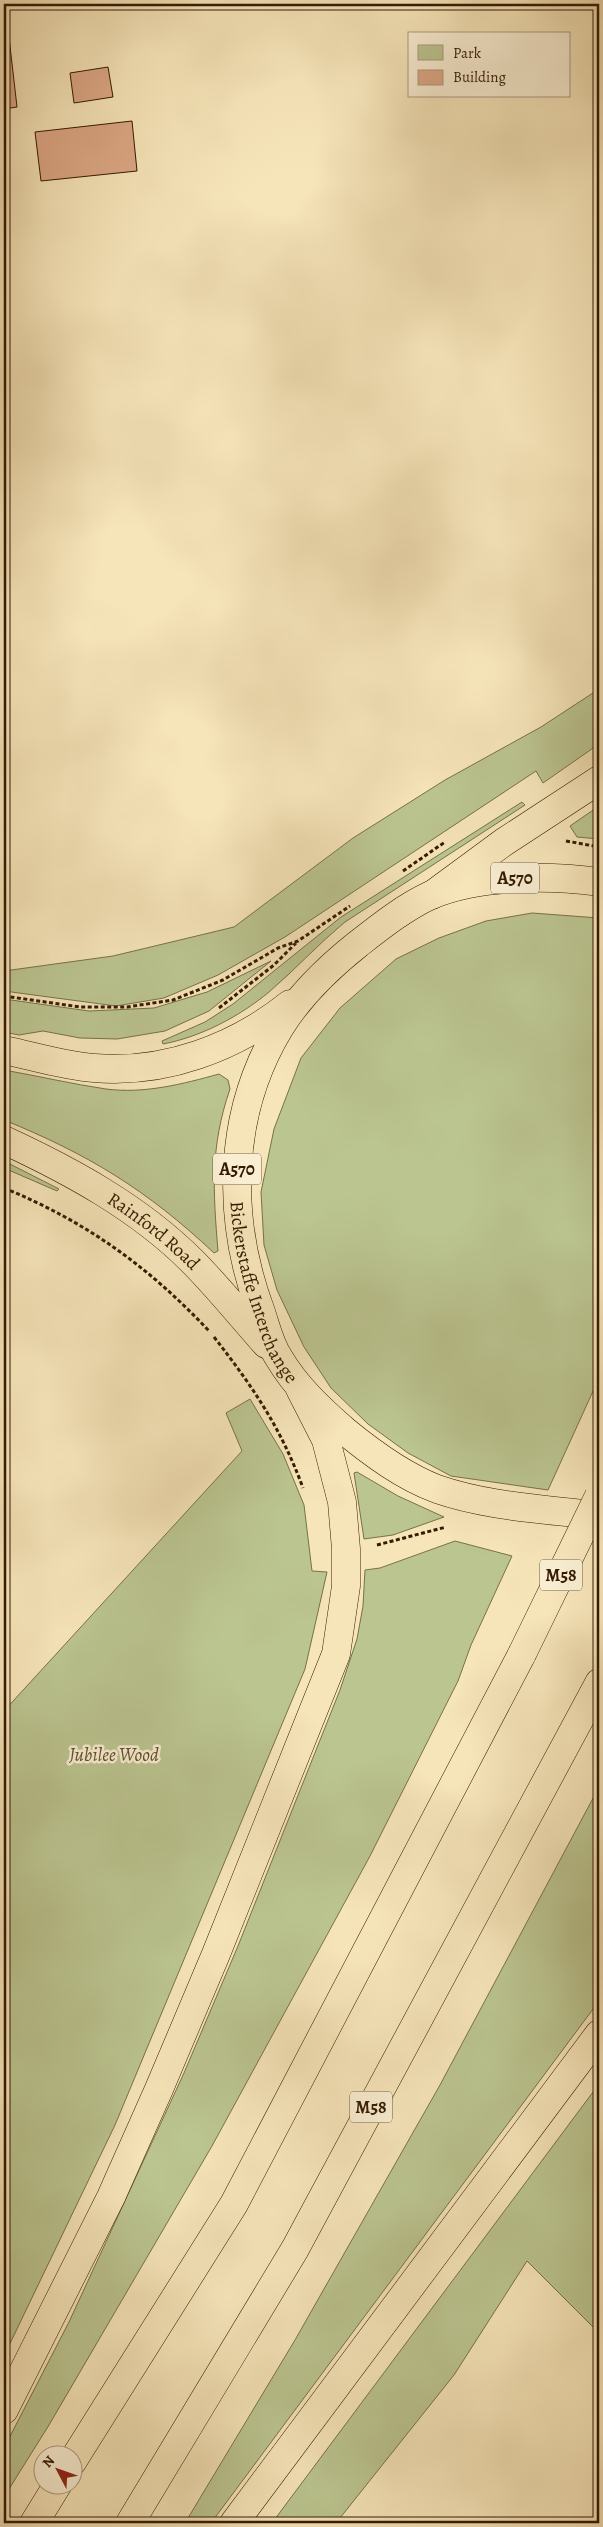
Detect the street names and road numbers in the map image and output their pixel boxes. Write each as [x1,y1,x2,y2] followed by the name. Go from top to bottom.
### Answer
[491,862,539,894] road number: A570
[213,1154,261,1184] road number: A570
[102,1186,206,1277] street label: Rainford Road
[223,1200,304,1389] street label: Bickerstaffe Interchange
[540,1560,582,1590] road number: M58
[350,2092,392,2122] road number: M58

